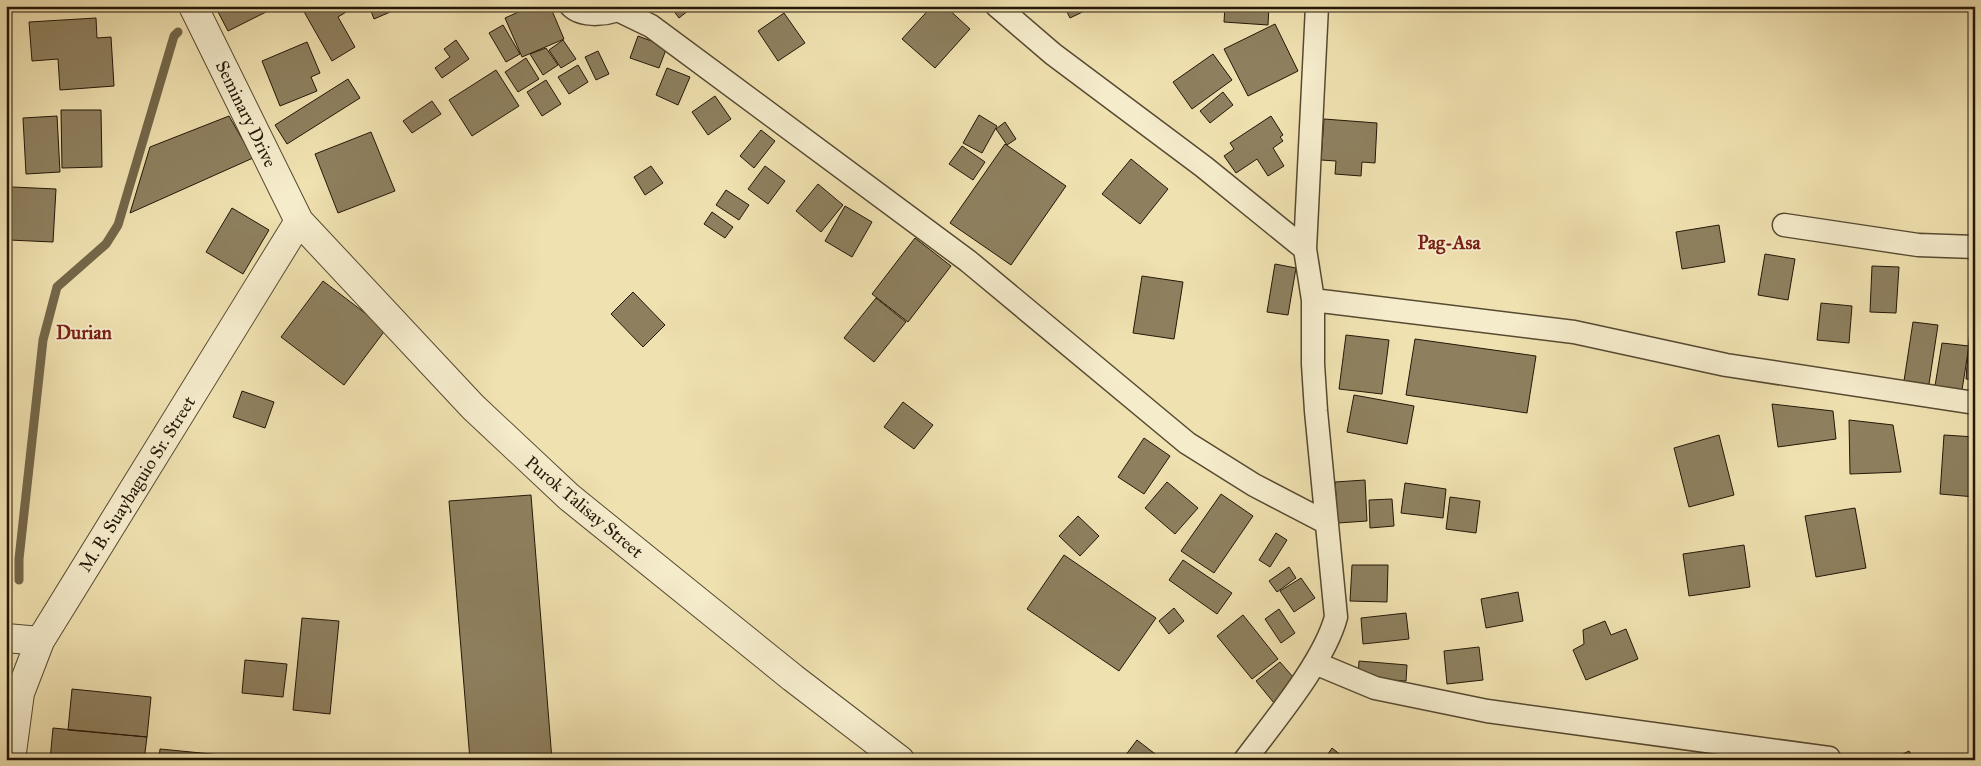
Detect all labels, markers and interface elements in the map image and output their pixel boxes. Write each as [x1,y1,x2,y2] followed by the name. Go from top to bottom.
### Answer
[211,57,281,171] street label: Seminary Drive
[1418,231,1481,255] district label: Pag-Asa
[56,321,113,344] district label: Durian
[74,392,201,576] street label: M. B. Suaybaguio Sr. Street
[520,451,648,563] street label: Purok Talisay Street

